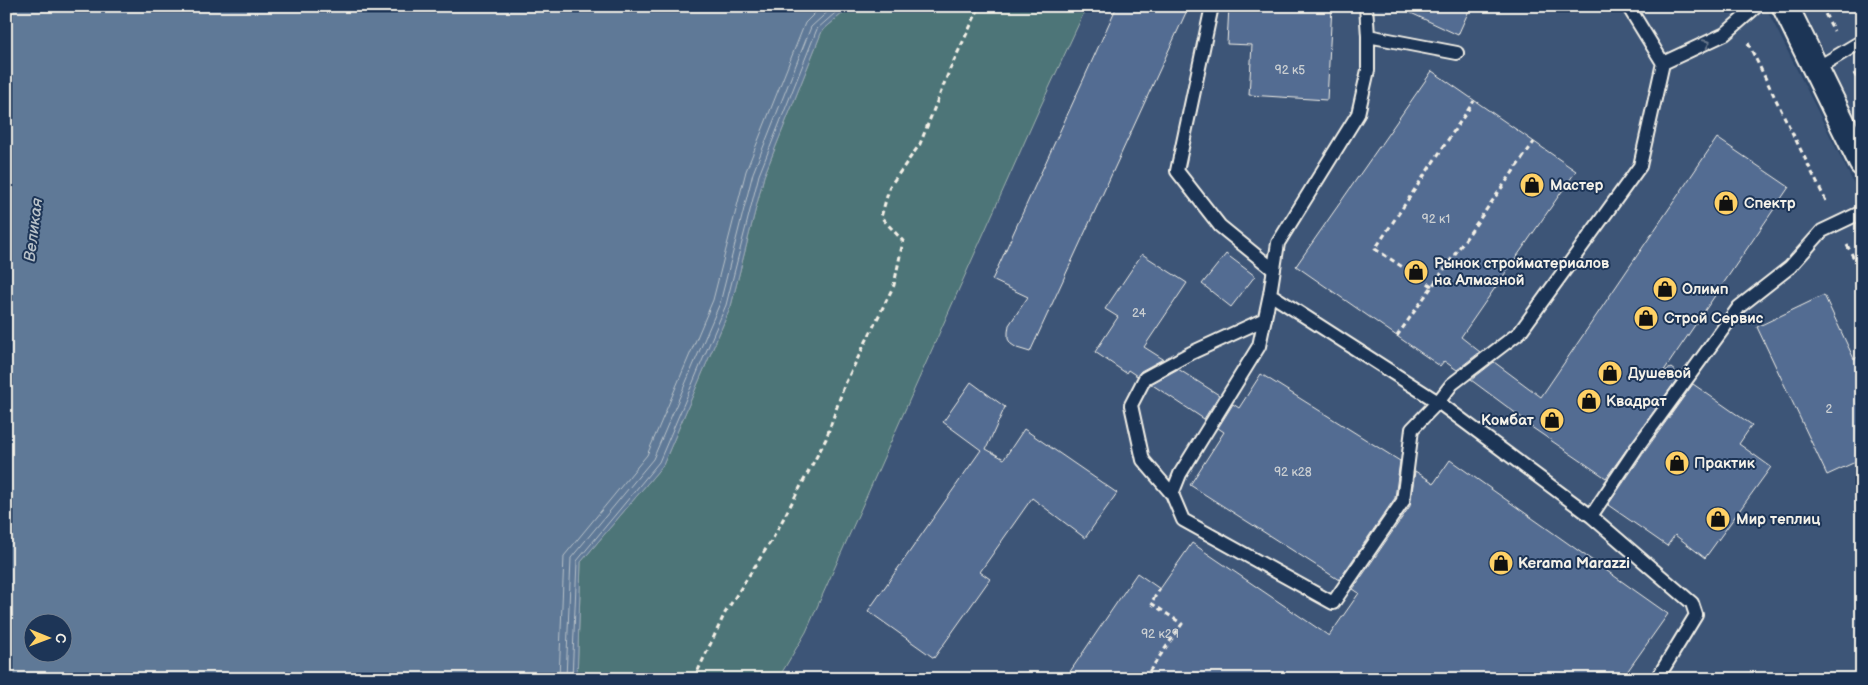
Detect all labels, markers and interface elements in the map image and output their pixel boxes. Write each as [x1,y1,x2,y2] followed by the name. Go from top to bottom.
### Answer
[1702,39,1711,49] one-way arrow
[1275,63,1305,78] house number: 92 к5
[1519,172,1545,198] shop icon: Мастер
[1550,176,1603,195] place label: Мастер
[1713,190,1739,216] shop icon: Спектр
[1744,194,1796,213] place label: Спектр
[21,197,47,263] water label: Великая
[1422,212,1450,227] house number: 92 к1
[1434,254,1609,290] place label: Рынок стройматериалов на Алмазной
[1403,259,1429,285] shop icon: Рынок стройматериалов на Алмазной
[1652,276,1678,302] shop icon: Олимп
[1682,280,1729,299] place label: Олимп
[1633,305,1659,331] shop icon: Строй Сервис
[1132,306,1147,321] house number: 24
[1664,309,1764,328] place label: Строй Сервис
[1597,360,1623,386] shop icon: Душевой
[1628,364,1691,383] place label: Душевой
[1576,388,1602,414] shop icon: Квадрат
[1606,392,1667,411] place label: Квадрат
[1825,402,1833,417] house number: 2
[1539,407,1565,433] shop icon: Комбат
[1481,411,1535,430] place label: Комбат
[1664,450,1690,476] shop icon: Практик
[1694,454,1756,473] place label: Практик
[1274,465,1312,480] house number: 92 к28
[1705,506,1731,532] shop icon: Мир теплиц
[1736,510,1820,529] place label: Мир теплиц
[1488,550,1514,576] shop icon: Kerama Marazzi
[1518,554,1630,573] place label: Kerama Marazzi
[22,612,72,662] north arrow
[1141,627,1179,642] house number: 92 к29
[52,633,69,643] text: С

